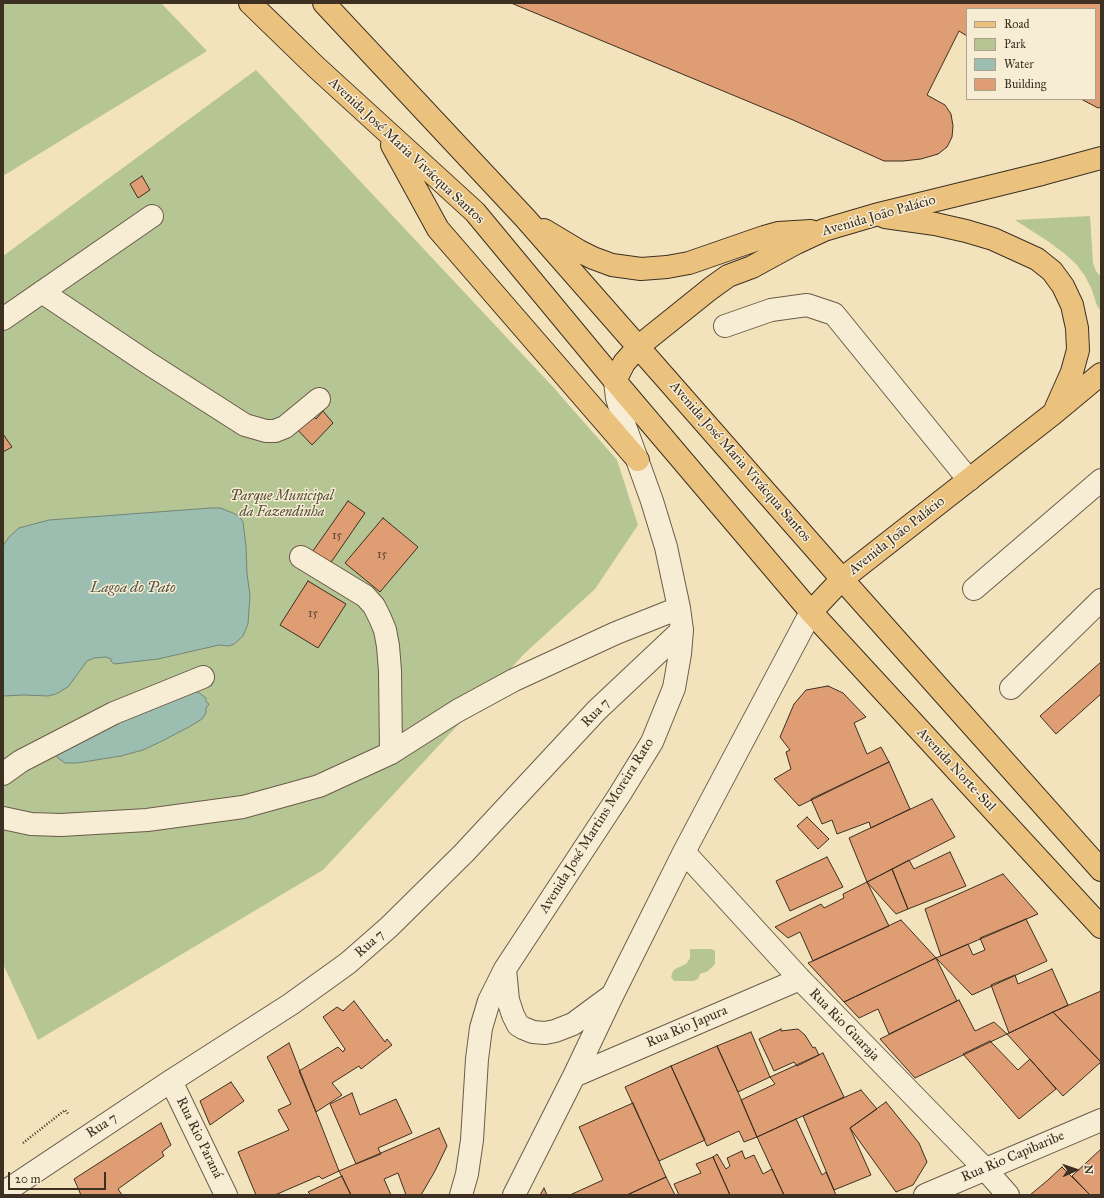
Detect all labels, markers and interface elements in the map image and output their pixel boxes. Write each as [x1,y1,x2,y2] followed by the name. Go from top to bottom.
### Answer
[966,8,1096,100] legend
[1004,17,1030,31] text: Road
[1004,37,1026,51] text: Park
[1004,57,1034,71] text: Water
[325,74,487,228] street label: Avenida José Maria Vivácqua Santos
[1004,77,1046,91] text: Building
[820,192,938,240] street label: Avenida João Palácio
[666,378,814,546] street label: Avenida José Maria Vivácqua Santos
[231,489,333,522] park label: Parque Municipal da Fazendinha
[846,493,948,579] street label: Avenida João Palácio
[332,529,342,543] house number: 15
[377,548,387,562] house number: 15
[90,579,176,597] water label: Lagoa do Pato
[308,607,318,621] house number: 15
[578,695,614,731] street label: Rua 7
[913,725,999,815] street label: Avenida Norte-Sul
[536,735,658,917] street label: Avenida José Martins Moreira Rato
[352,927,388,961] street label: Rua 7
[805,985,883,1065] street label: Rua Rio Guaraja
[644,1002,730,1052] street label: Rua Rio Japura
[172,1095,226,1181] street label: Rua Rio Paraná
[83,1110,121,1142] street label: Rua 7
[959,1128,1067,1186] street label: Rua Rio Capibaribe
[1056,1150,1096,1190] north arrow
[10,1164,108,1190] scale bar
[1082,1165,1095,1174] text: N
[15,1172,41,1186] text: 20 m

